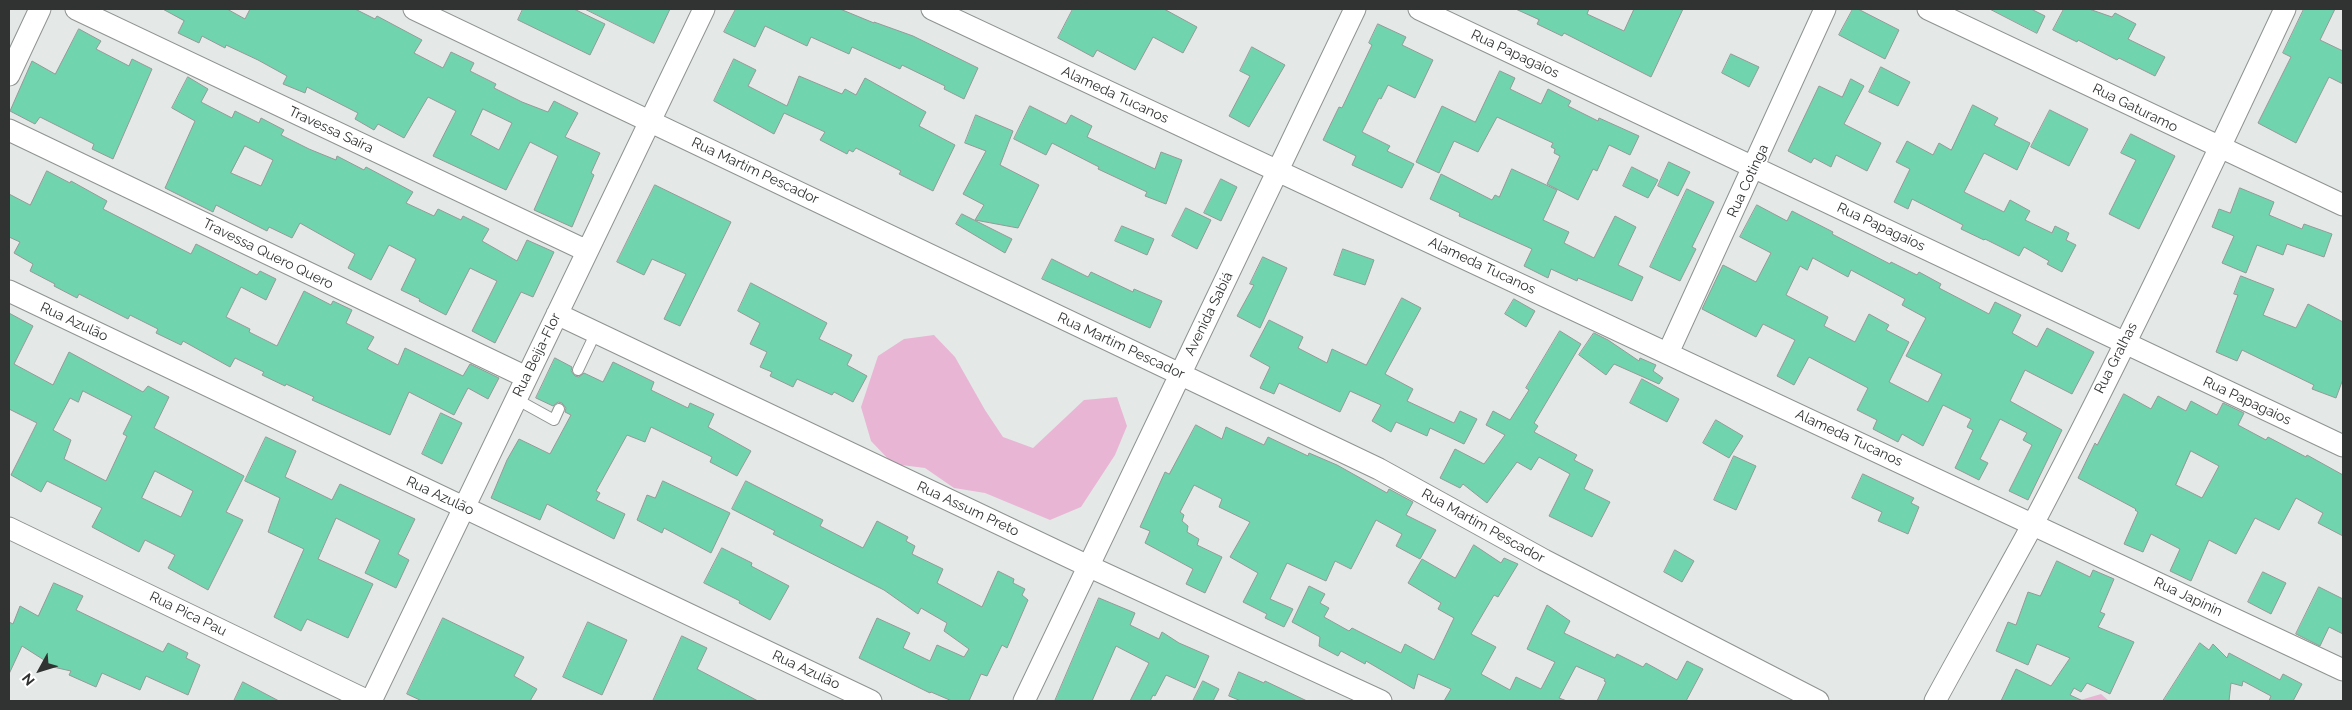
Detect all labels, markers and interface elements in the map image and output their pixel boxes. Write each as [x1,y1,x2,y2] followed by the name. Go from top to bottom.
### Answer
[1468,26,1562,82] street label: Rua Papagaios
[1059,63,1171,127] street label: Alameda Tucanos
[2090,80,2180,136] street label: Rua Gaturamo
[286,103,376,157] street label: Travessa Saíra
[689,134,821,208] street label: Rua Martim Pescador
[1724,142,1772,220] street label: Rua Cotinga
[1834,199,1928,255] street label: Rua Papagaios
[200,215,336,293] street label: Travessa Quero Quero
[1426,234,1538,298] street label: Alameda Tucanos
[1182,269,1236,359] street label: Avenida Sabiá
[37,299,111,345] street label: Rua Azulão
[1055,309,1187,383] street label: Rua Martim Pescador
[509,310,565,400] street label: Rua Beija-Flor
[2091,320,2141,396] street label: Rua Gralhas
[2200,373,2294,429] street label: Rua Papagaios
[1793,406,1905,470] street label: Alameda Tucanos
[403,473,477,519] street label: Rua Azulão
[914,478,1022,540] street label: Rua Assum Preto
[1418,485,1548,567] street label: Rua Martim Pescador
[2151,574,2225,620] street label: Rua Japinin
[147,588,229,640] street label: Rua Pica Pau
[15,645,65,695] north arrow
[769,647,843,693] street label: Rua Azulão
[19,670,38,689] text: N

